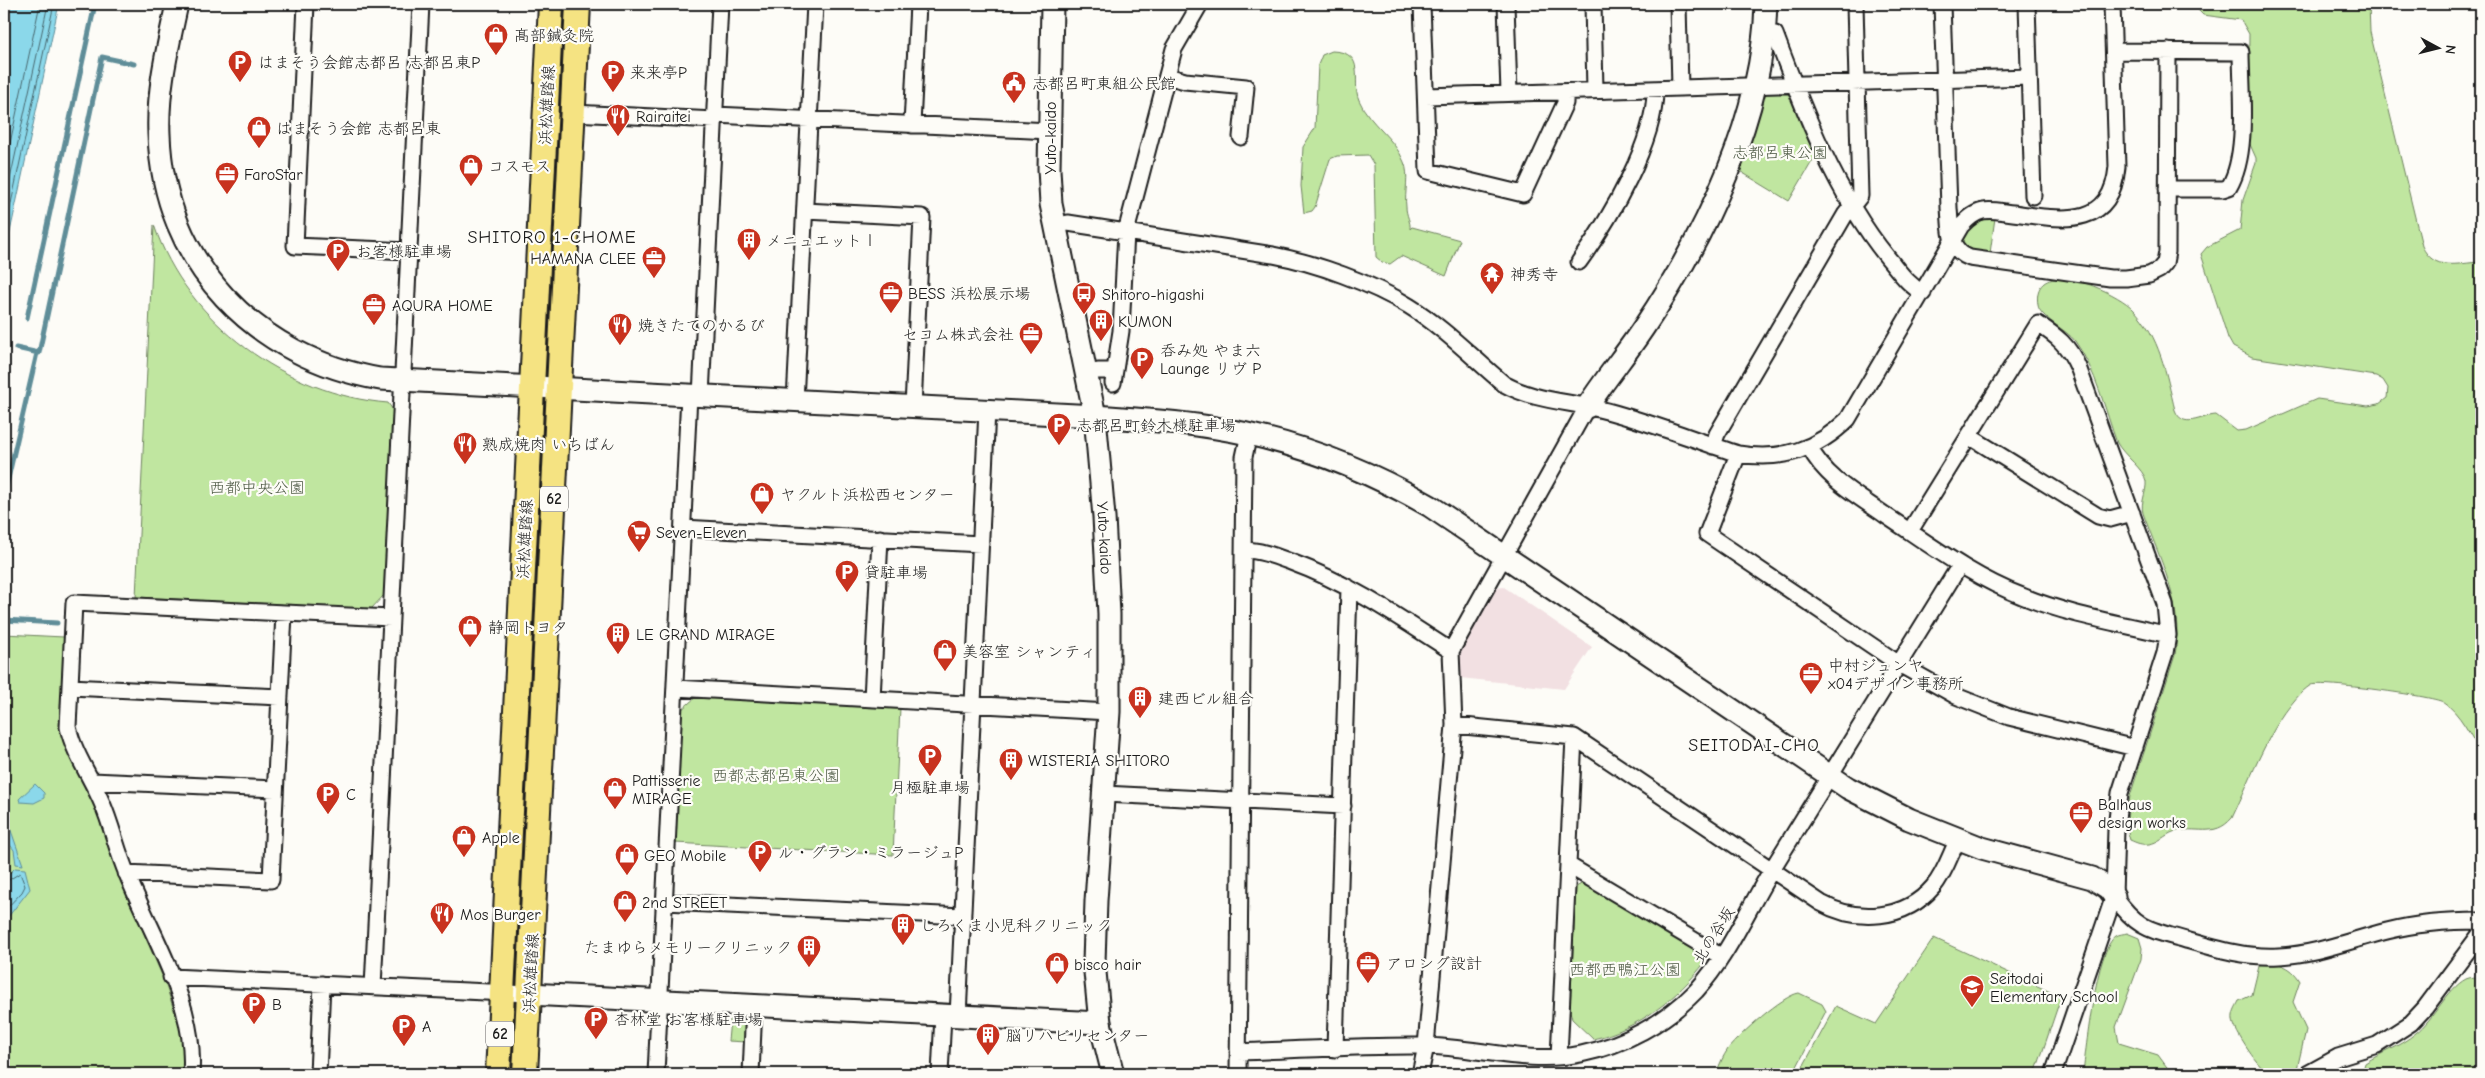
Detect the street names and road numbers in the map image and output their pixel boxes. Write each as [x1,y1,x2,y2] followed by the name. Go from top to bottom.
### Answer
[536,65,558,145] street label: 浜松雄踏線
[1042,102,1060,174] street label: Yuto-kaido
[540,486,568,512] road number: 62
[514,499,536,579] street label: 浜松雄踏線
[1093,501,1115,575] street label: Yuto-kaido
[1689,904,1738,967] street label: 北の谷坂
[520,933,542,1013] street label: 浜松雄踏線
[486,1022,514,1046] road number: 62

